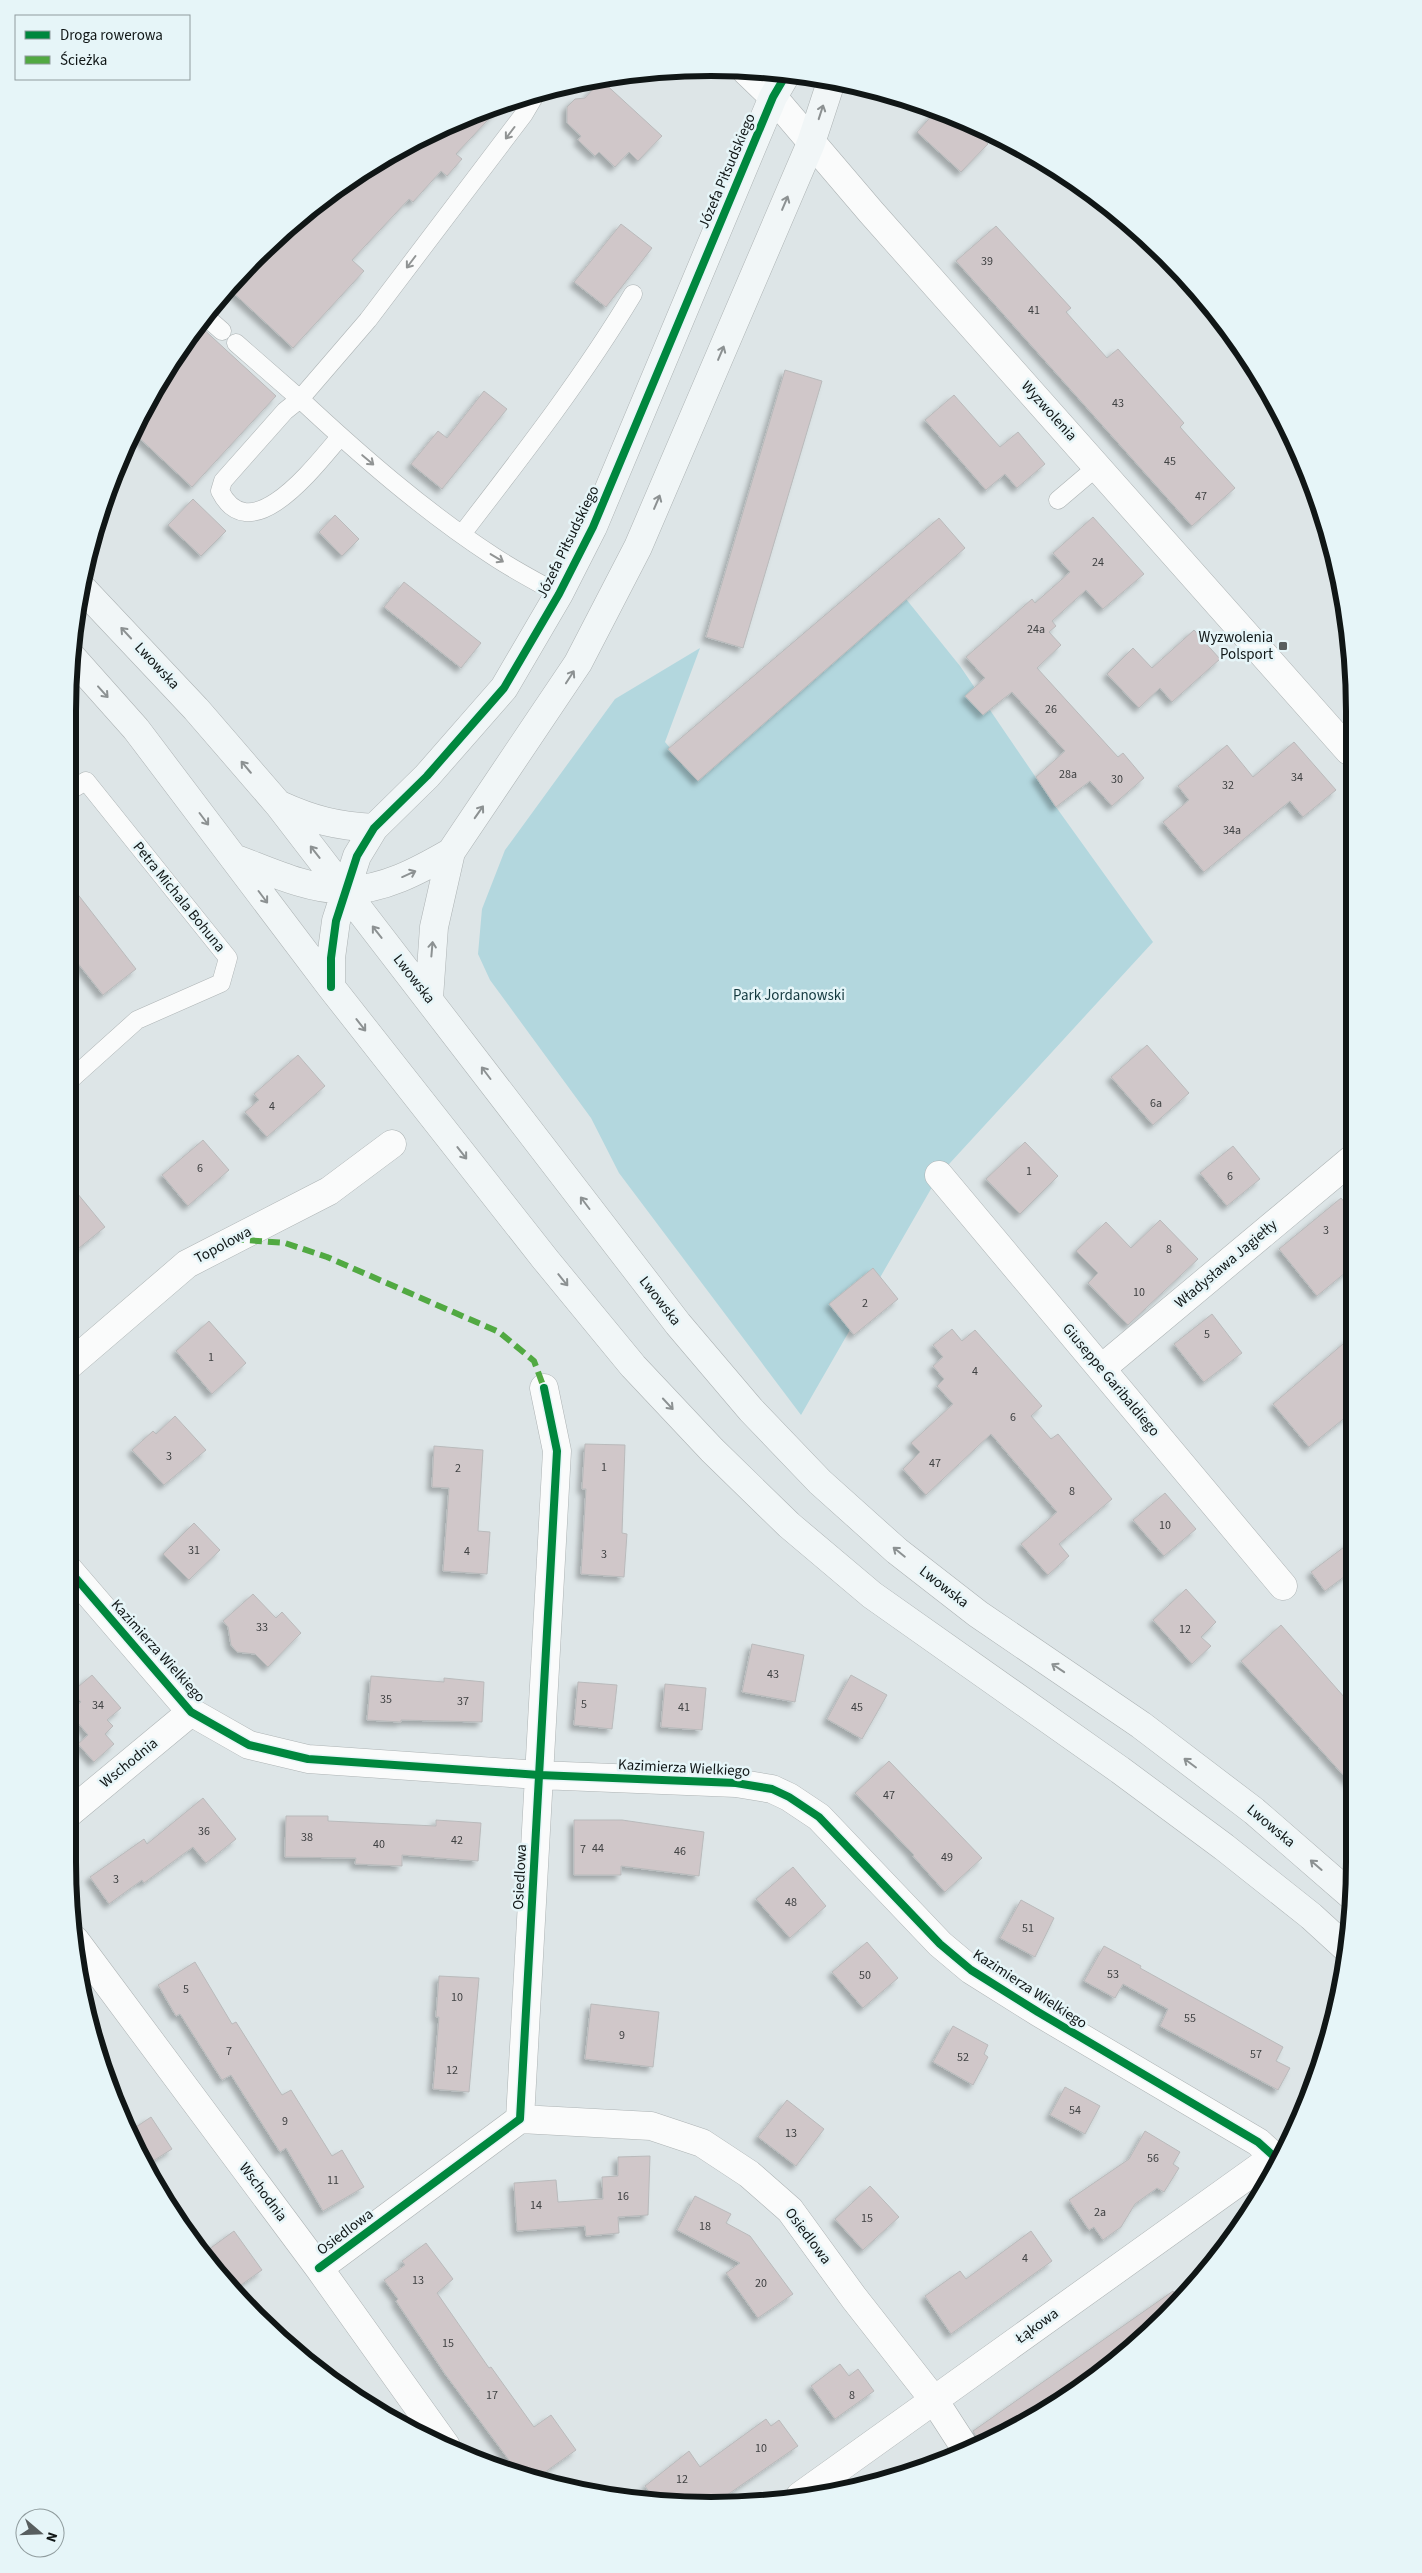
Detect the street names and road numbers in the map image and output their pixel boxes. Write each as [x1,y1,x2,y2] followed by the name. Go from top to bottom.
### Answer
[693,110,761,232] street label: Józefa Piłsudskiego
[1016,376,1082,446] street label: Wyzwolenia
[532,482,604,602] street label: Józefa Piłsudskiego
[130,638,184,694] street label: Lwowska
[128,837,230,957] street label: Petra Michala Bohuna
[388,950,440,1008] street label: Lwowska
[1170,1215,1282,1313] street label: Władysława Jagiełły
[191,1221,255,1269] street label: Topolowa
[634,1272,686,1330] street label: Lwowska
[1057,1319,1165,1441] street label: Giuseppe Garibaldiego
[915,1561,973,1613] street label: Lwowska
[106,1595,210,1707] street label: Kazimierza Wielkiego
[96,1733,162,1793] street label: Wschodnia
[617,1754,751,1782] street label: Kazimierza Wielkiego
[1242,1799,1300,1853] street label: Lwowska
[508,1844,532,1910] street label: Osiedlowa
[969,1944,1091,2034] street label: Kazimierza Wielkiego
[234,2158,292,2226] street label: Wschodnia
[780,2203,836,2269] street label: Osiedlowa
[312,2204,378,2260] street label: Osiedlowa
[1010,2303,1063,2349] street label: Łąkowa

